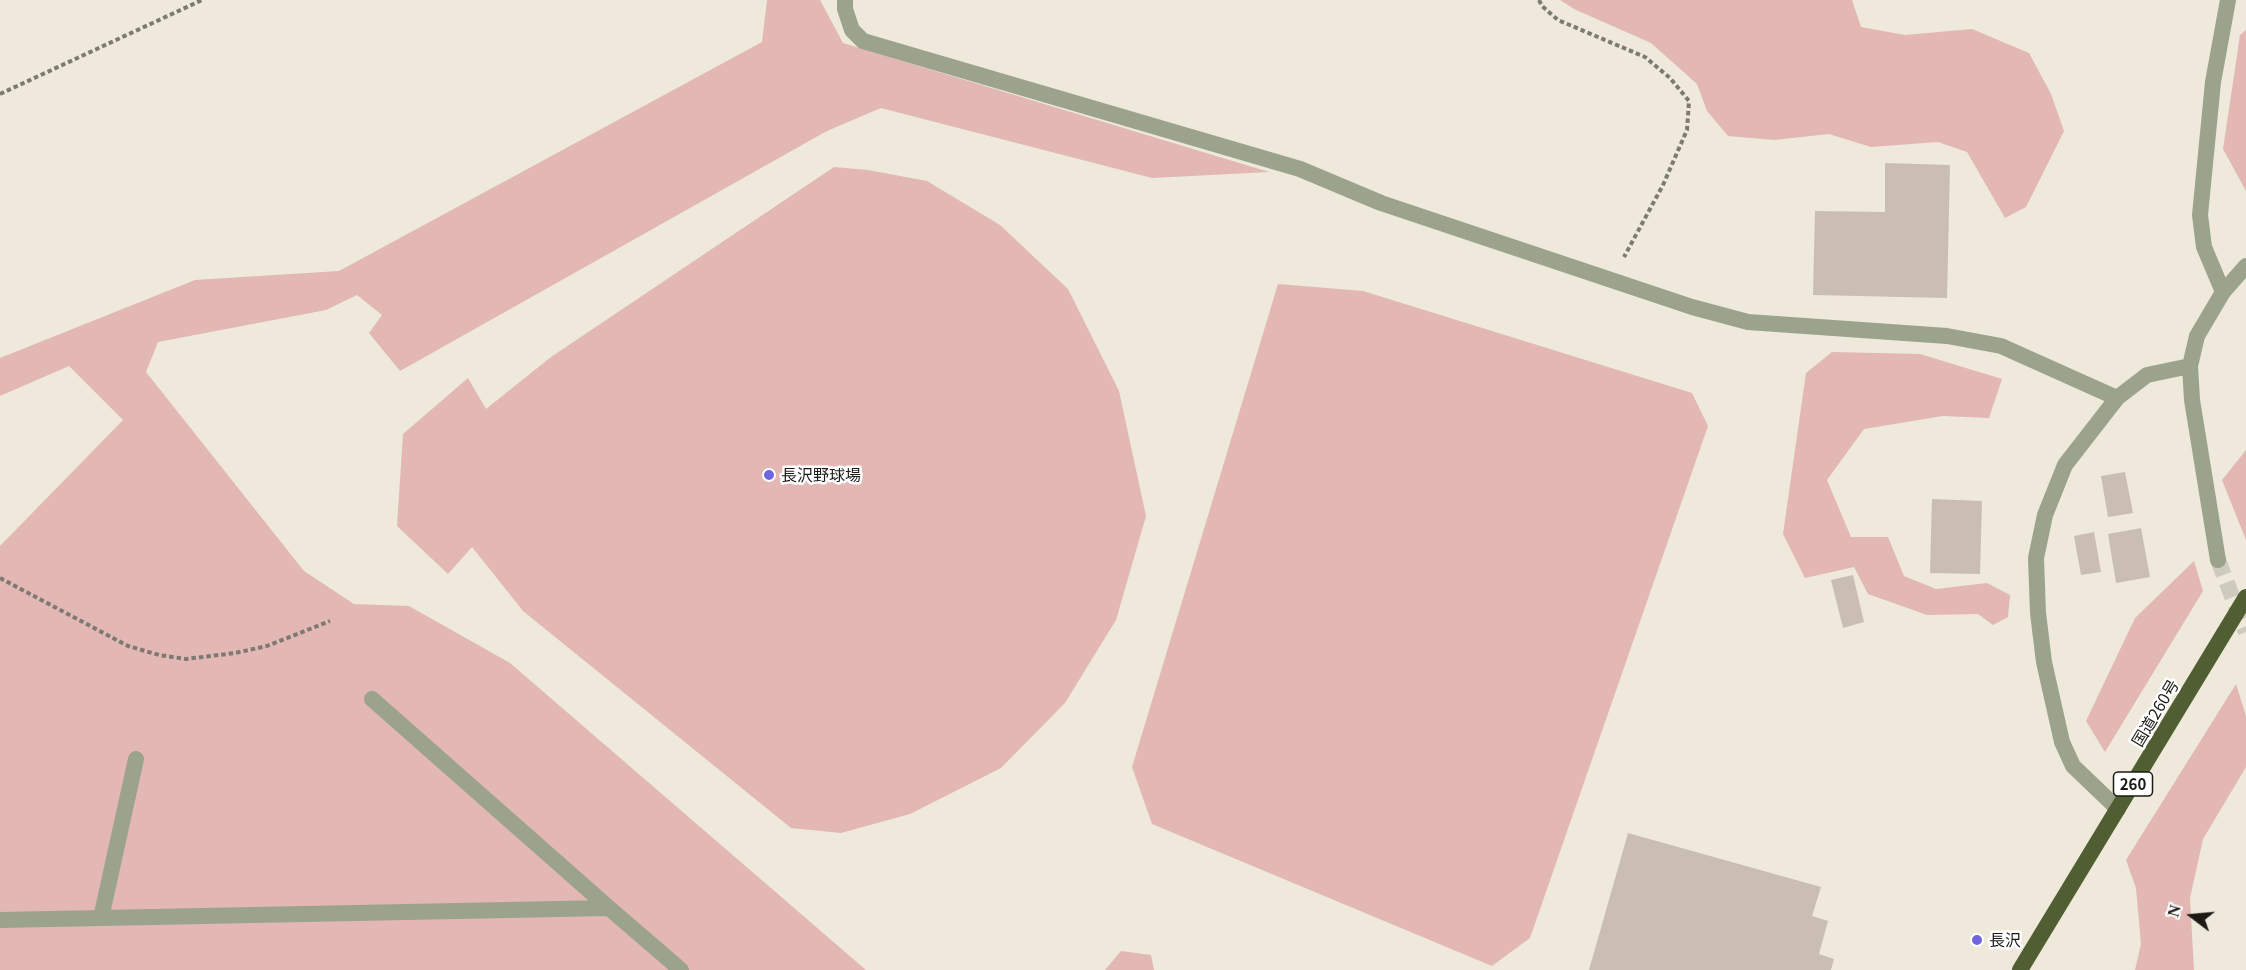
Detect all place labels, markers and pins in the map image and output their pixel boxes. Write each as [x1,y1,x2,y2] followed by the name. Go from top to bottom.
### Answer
[781,465,861,485] place label: 長沢野球場
[762,468,776,482] marker: 長沢野球場
[1989,930,2021,950] place label: 長沢
[1970,933,1984,947] marker: 長沢

